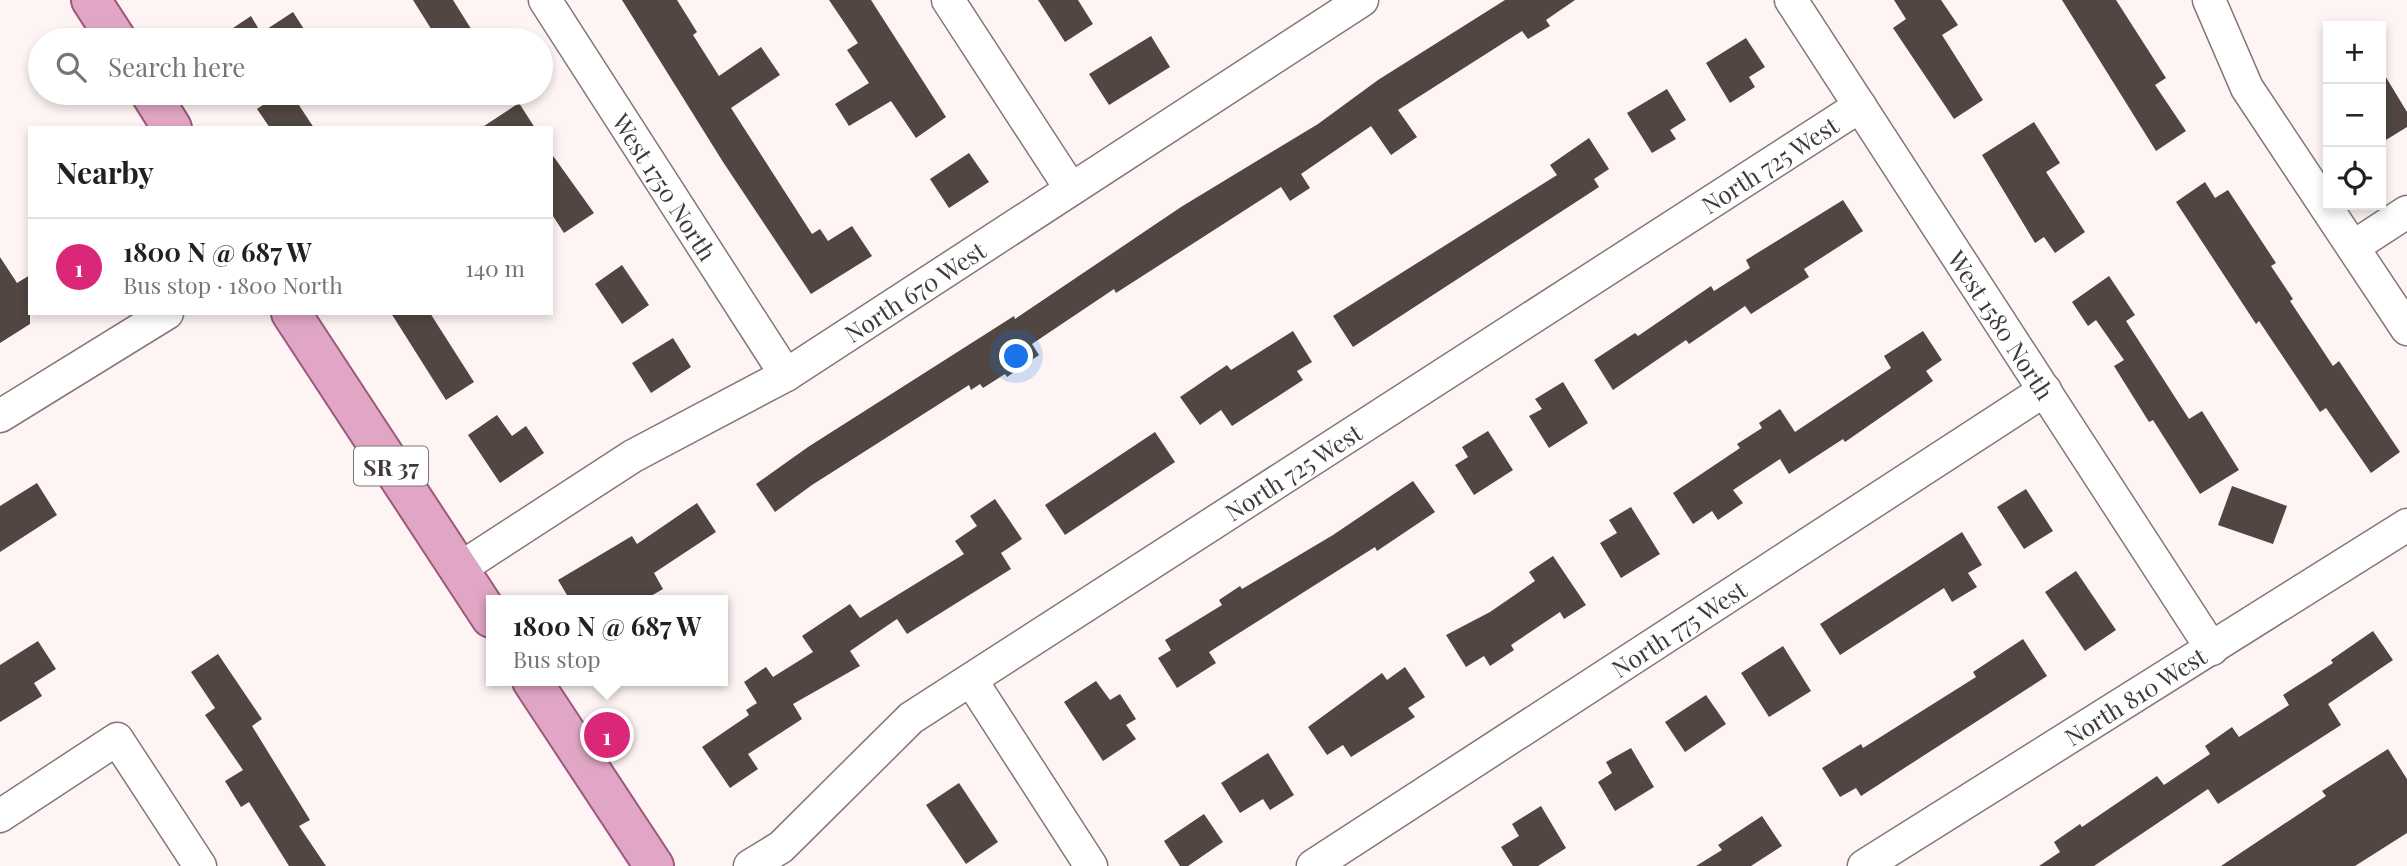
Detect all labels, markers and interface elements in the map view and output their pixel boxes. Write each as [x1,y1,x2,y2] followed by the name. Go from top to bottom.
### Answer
[2323,21,2386,210] map controls
[2323,21,2386,84] button: +
[28,28,553,105] search box
[52,48,90,86] icon: search
[108,49,245,84] text: Search here
[2323,84,2386,147] button: −
[605,106,724,267] street label: West 1750 North
[1695,108,1844,220] street label: North 725 West
[2323,147,2386,210] button: locate
[56,152,154,192] text: Nearby
[838,233,992,349] street label: North 670 West
[123,234,312,269] text: 1800 N @ 687 W
[1941,243,2062,405] street label: West 1580 North
[75,252,83,283] text: 1
[465,252,525,283] text: 140 m
[123,269,343,300] text: Bus stop · 1800 North
[999,339,1033,373] your location
[1219,416,1368,528] street label: North 725 West
[354,446,428,486] road number: SR 37
[1605,572,1753,684] street label: North 775 West
[486,595,728,686] popup
[513,608,701,643] text: 1800 N @ 687 W
[2058,639,2212,752] street label: North 810 West
[513,643,601,674] text: Bus stop
[584,709,630,761] pin: 1

